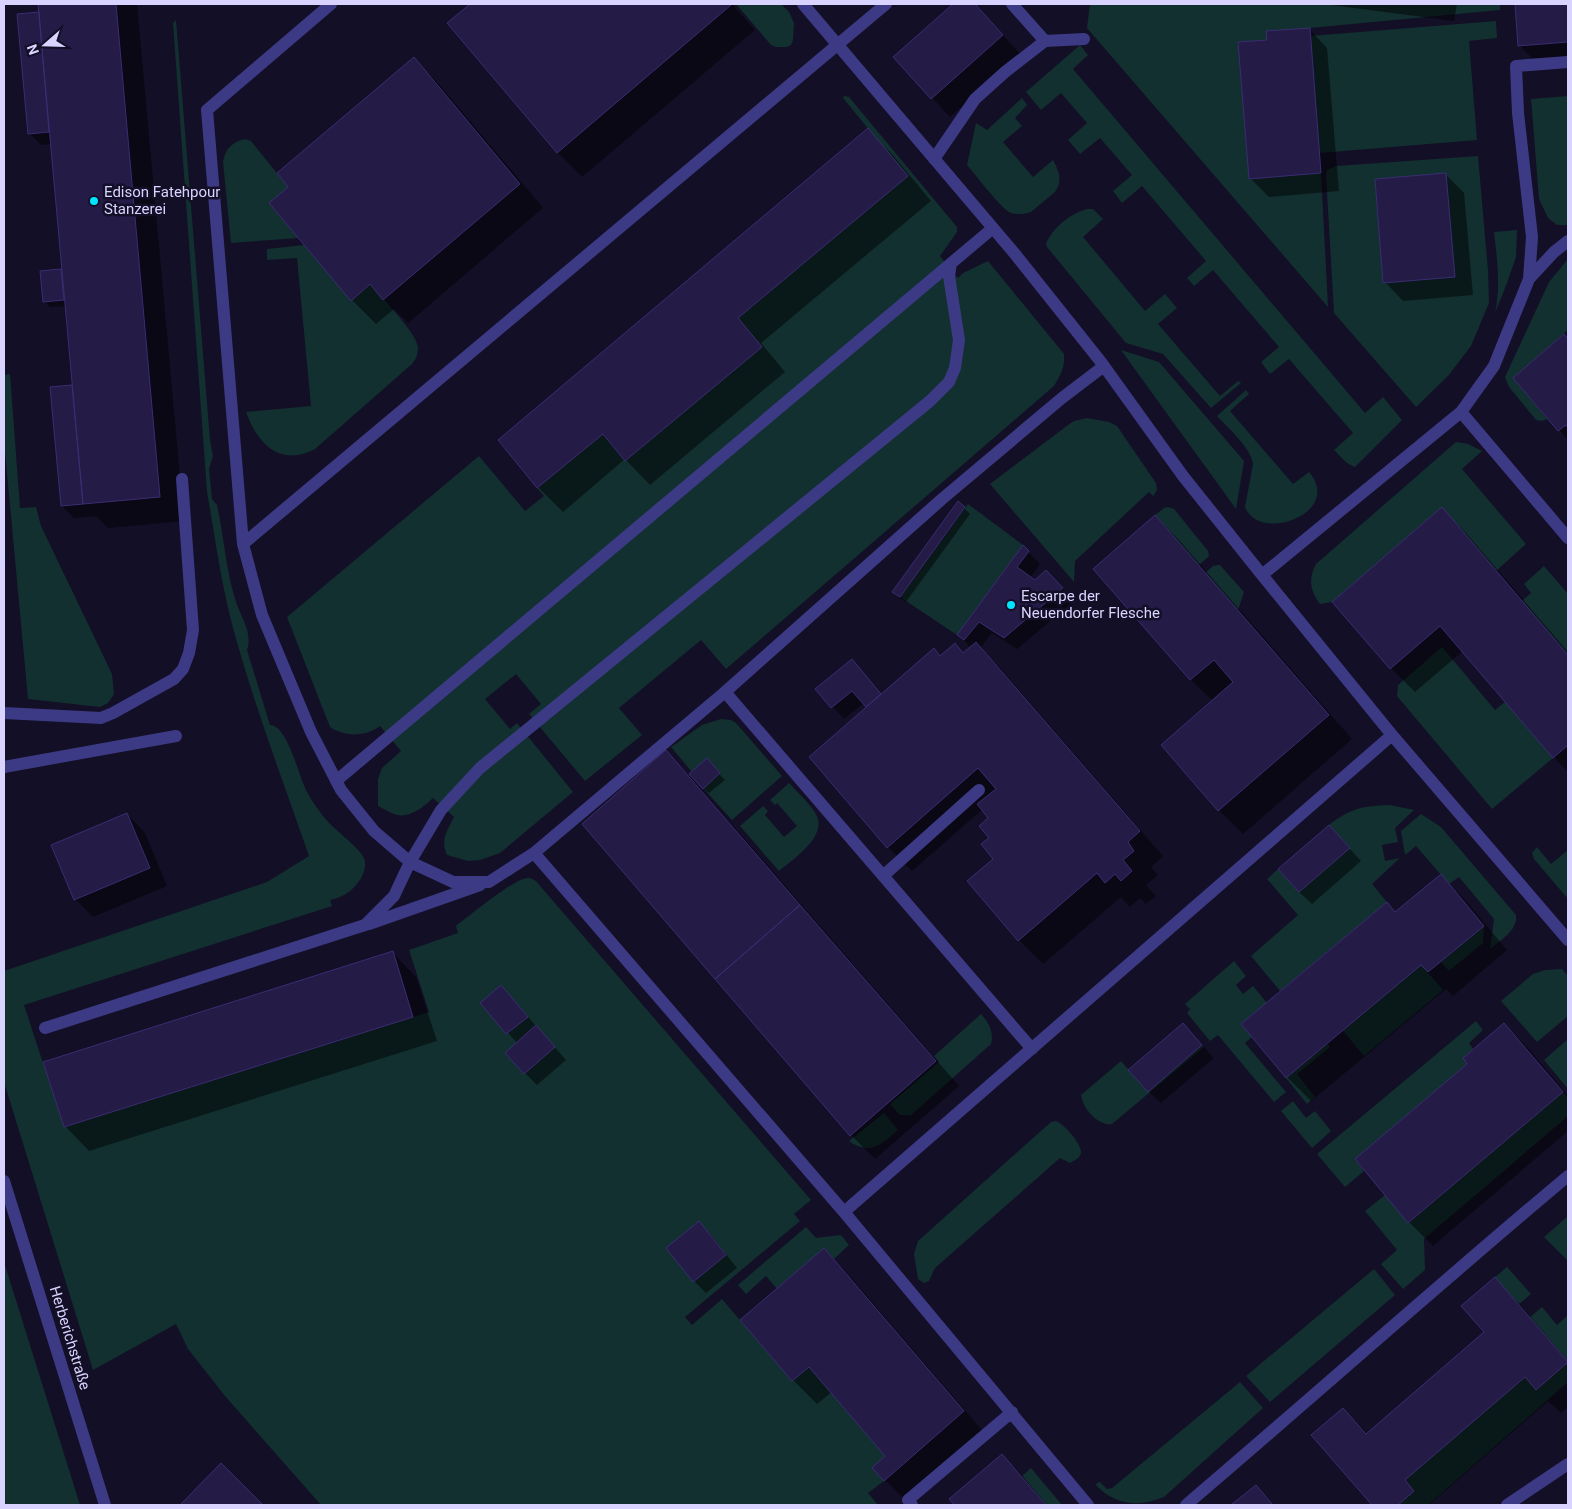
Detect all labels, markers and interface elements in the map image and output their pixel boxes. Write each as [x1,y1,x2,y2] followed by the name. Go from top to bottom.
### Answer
[20,20,70,70] north arrow
[24,42,42,57] text: N
[104,183,220,218] place label: Edison Fatehpour Stanzerei
[88,195,100,207] marker: Edison Fatehpour Stanzerei
[1021,587,1160,622] place label: Escarpe der Neuendorfer Flesche
[1005,599,1017,611] marker: Escarpe der Neuendorfer Flesche
[46,1284,94,1392] street label: Herberichstraße

